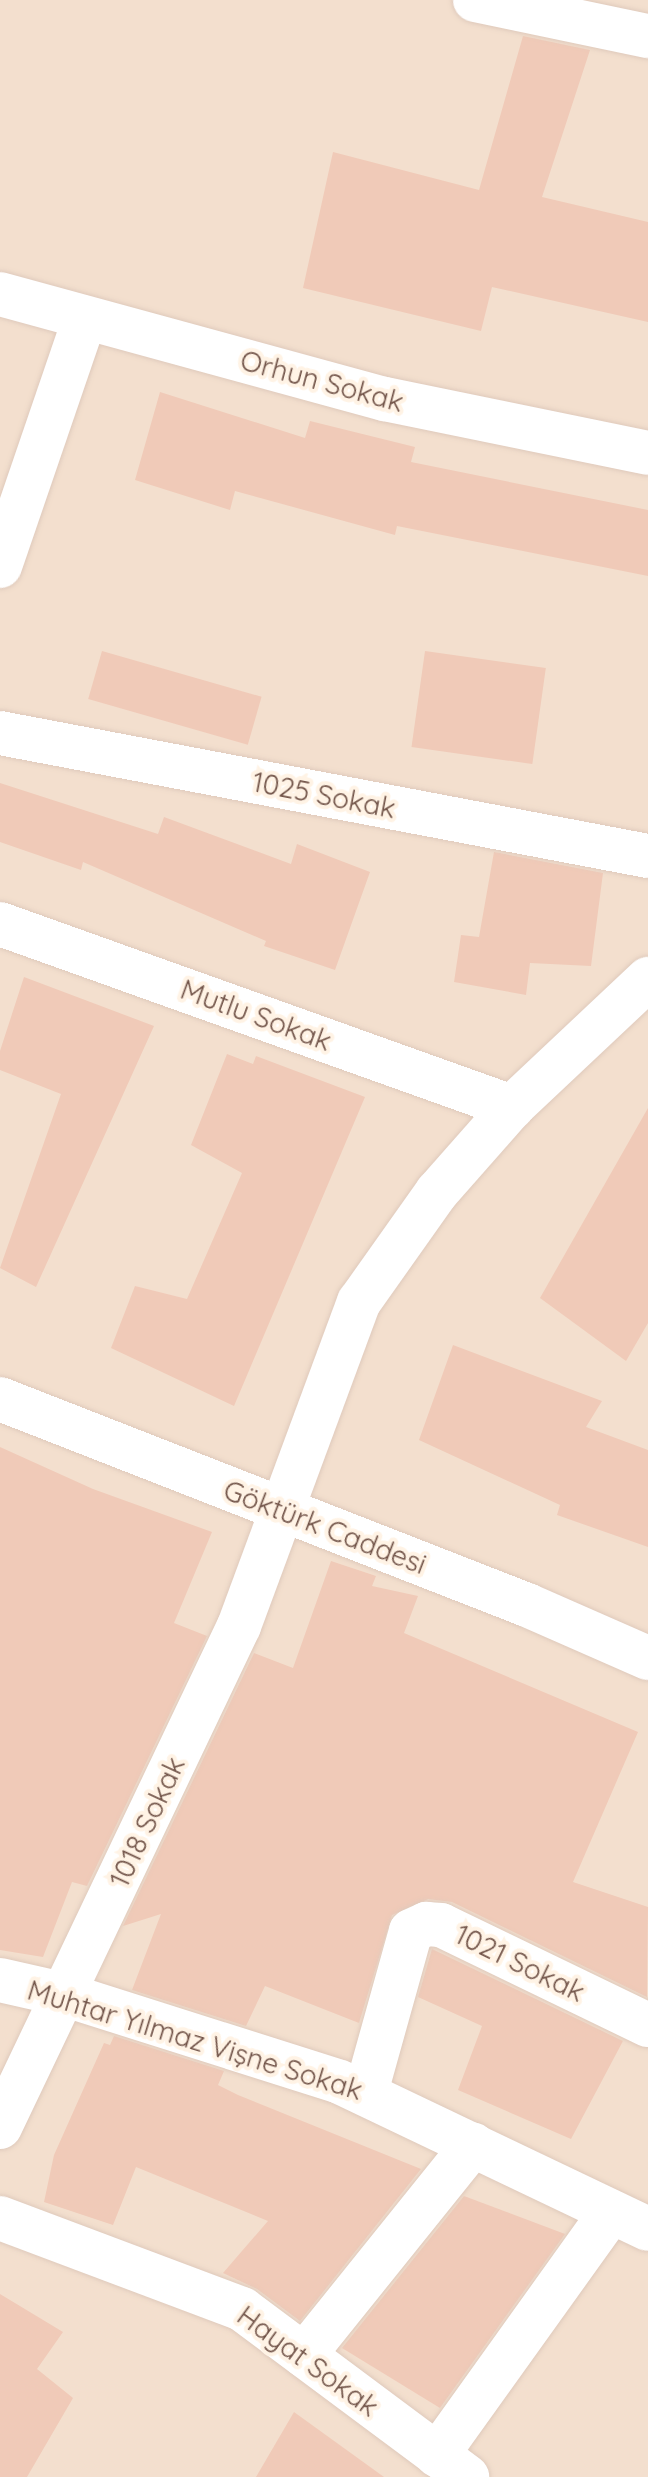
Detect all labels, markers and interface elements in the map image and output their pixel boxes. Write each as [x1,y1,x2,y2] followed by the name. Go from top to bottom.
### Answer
[237,343,407,419] street label: Orhun Sokak
[250,765,398,825] street label: 1025 Sokak
[176,972,336,1058] street label: Mutlu Sokak
[219,1473,431,1581] street label: Göktürk Caddesi
[102,1752,192,1892] street label: 1018 Sokak
[450,1917,590,2009] street label: 1021 Sokak
[24,1973,366,2107] street label: Muhtar Yılmaz Vişne Sokak
[231,2298,385,2424] street label: Hayat Sokak

